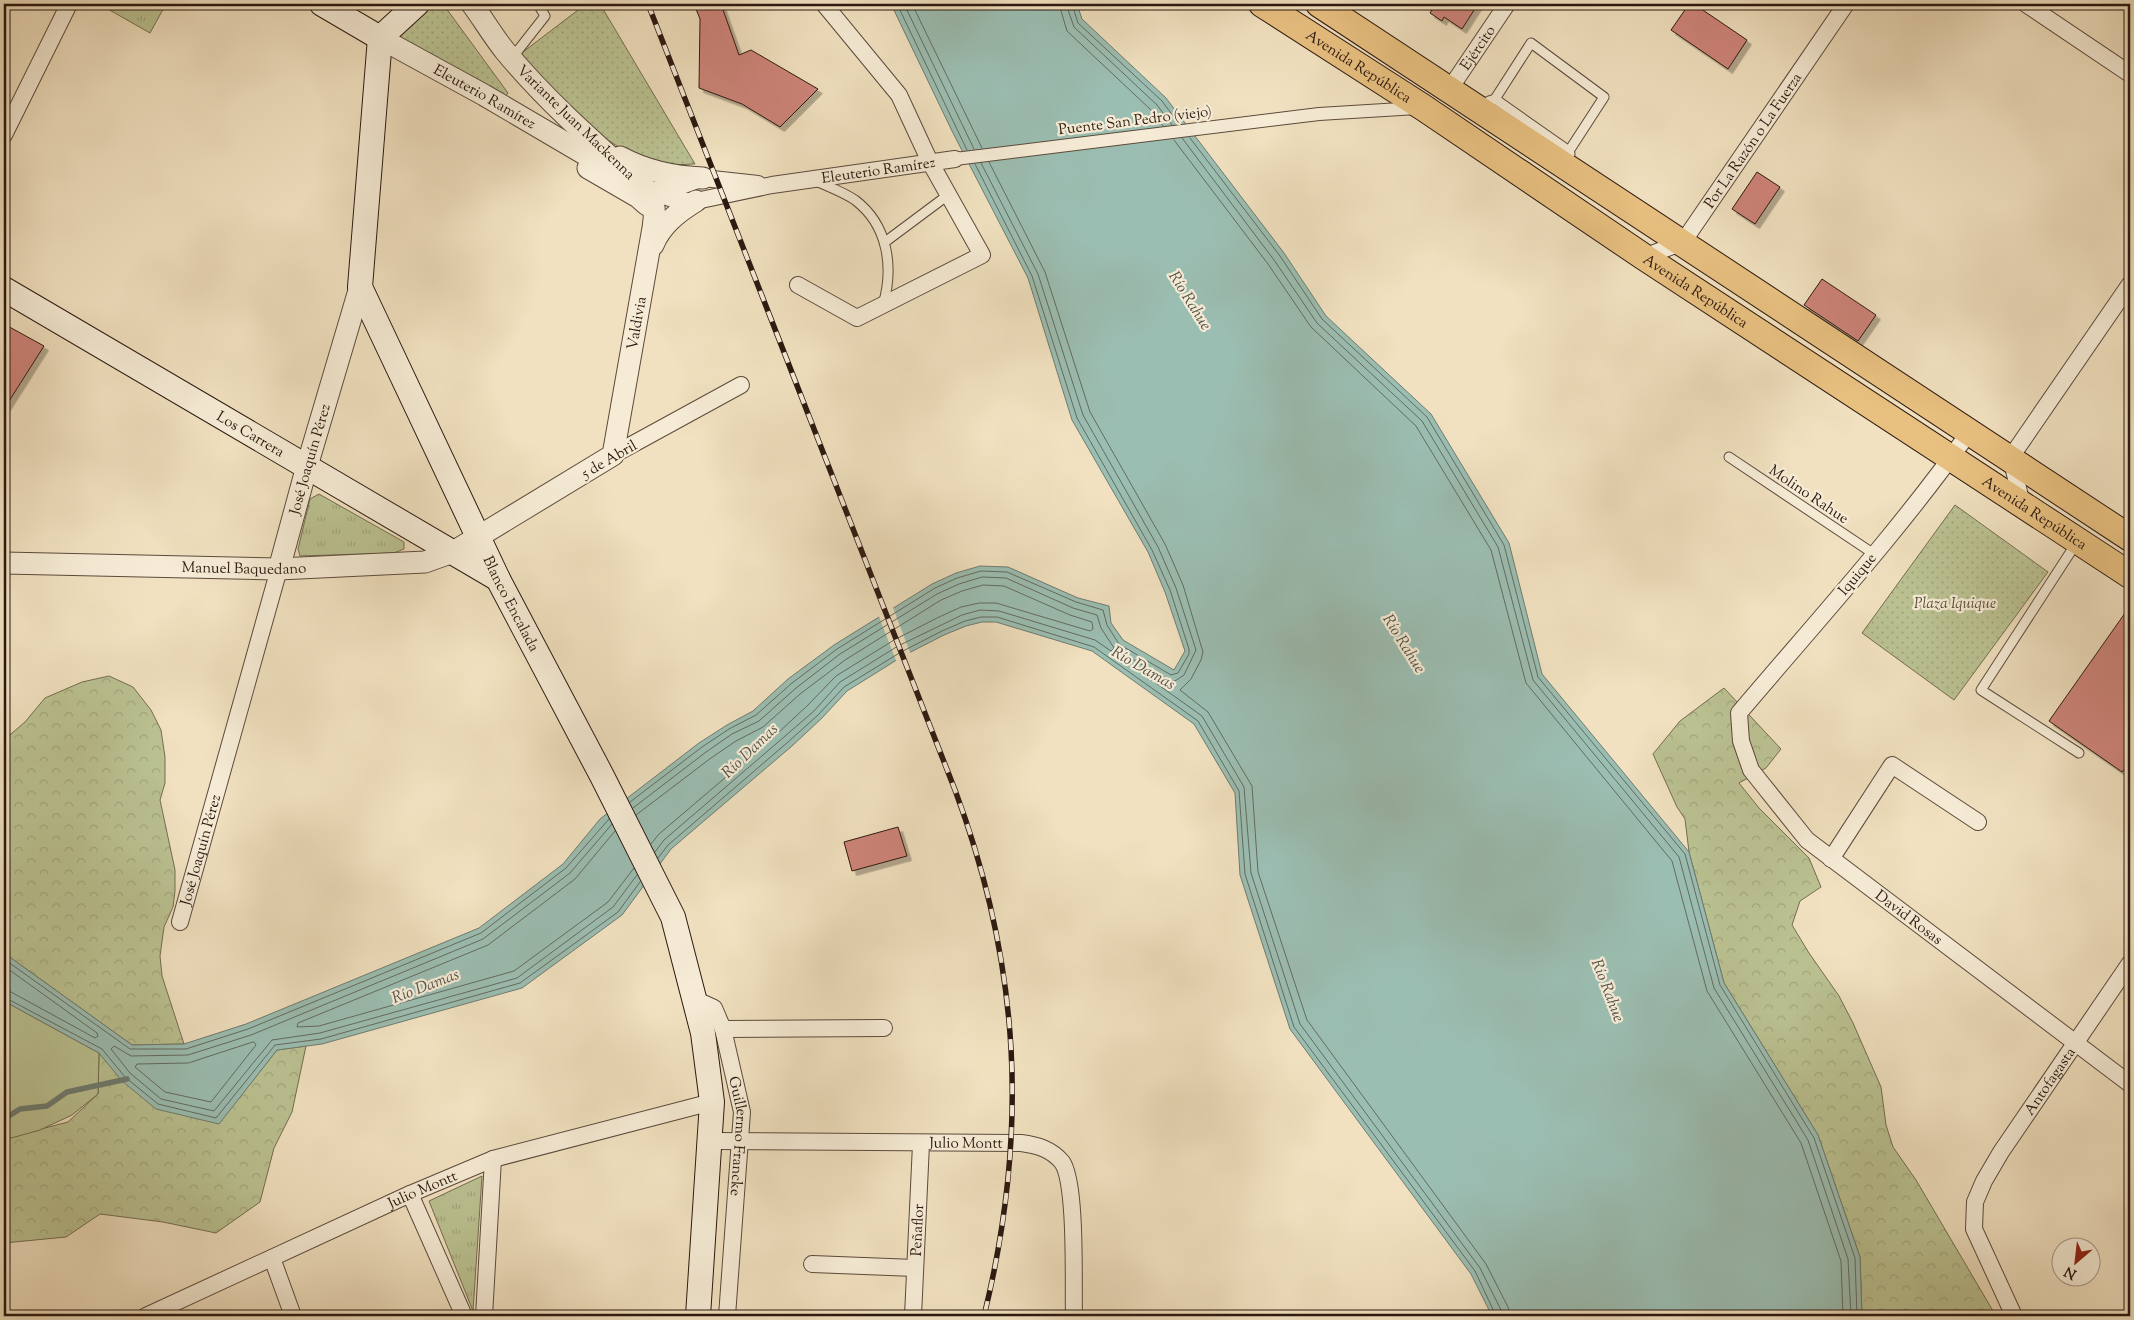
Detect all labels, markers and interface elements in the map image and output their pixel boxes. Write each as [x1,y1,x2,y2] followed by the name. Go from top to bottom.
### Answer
[1456,22,1502,75] street label: Ejército
[1301,26,1415,109] street label: Avenida República
[429,60,540,135] street label: Eleuterio Ramírez
[511,61,639,185] street label: Variante Juan Mackenna
[1700,69,1808,213] street label: Por La Razón o La Fuerza
[1057,102,1213,141] street label: Puente San Pedro (viejo)
[820,153,937,190] street label: Eleuterio Ramírez
[1638,250,1752,334] street label: Avenida República
[1162,267,1216,335] water label: Río Rahue
[623,295,653,352] street label: Valdivia
[285,401,337,518] street label: José Joaquín Pérez
[212,407,288,463] street label: Los Carrera
[577,436,641,485] street label: 5 de Abril
[1764,461,1852,530] street label: Molino Rahue
[1977,472,2091,556] street label: Avenida República
[1834,549,1882,601] street label: Iquique
[477,553,544,656] street label: Blanco Encalada
[181,558,307,581] street label: Manuel Baquedano
[1914,594,1996,615] park label: Plaza Iquique
[1376,610,1430,678] water label: Río Rahue
[1107,642,1179,697] water label: Río Damas
[717,719,784,785] water label: Río Damas
[176,792,227,909] street label: José Joaquín Pérez
[1870,886,1946,951] street label: David Rosas
[1584,956,1629,1026] water label: Río Rahue
[389,964,463,1011] water label: Río Damas
[2020,1044,2081,1120] street label: Antofagasta
[722,1074,751,1197] street label: Guillermo Francke
[928,1133,1003,1155] street label: Julio Montt
[384,1166,461,1215] street label: Julio Montt
[907,1203,930,1257] street label: Peñaflor
[2052,1238,2102,1288] north arrow
[2061,1260,2080,1283] text: N

